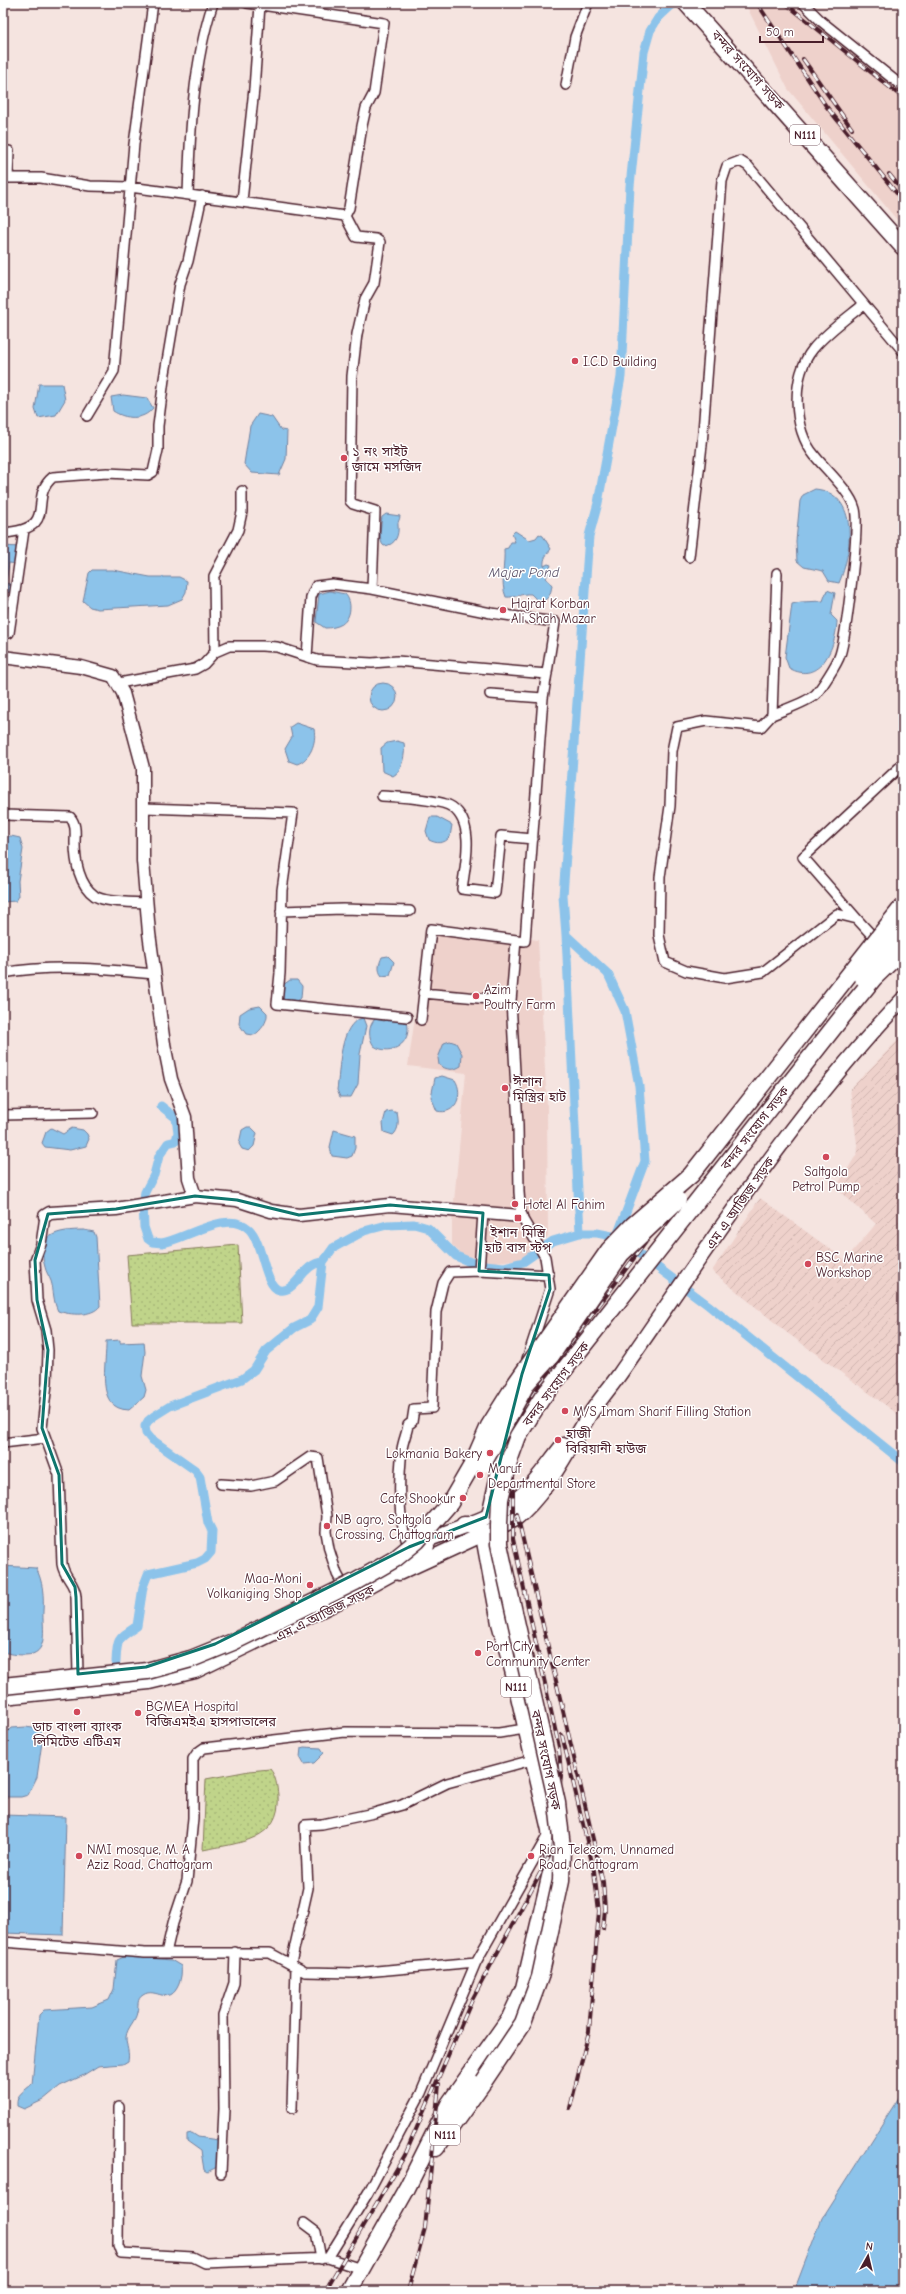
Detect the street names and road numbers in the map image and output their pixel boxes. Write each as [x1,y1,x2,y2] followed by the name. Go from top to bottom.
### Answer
[708,26,788,113] street label: বন্দর সংযোগ সড়ক
[790,125,820,145] road number: N111
[717,1083,792,1173] street label: বন্দর সংযোগ সড়ক
[703,1154,778,1252] street label: এম এ আজিজ সড়ক
[519,1339,593,1430] street label: বন্দর সংযোগ সড়ক
[273,1581,377,1644] street label: এম এ আজিজ সড়ক
[501,1677,531,1697] road number: N111
[528,1708,564,1812] street label: বন্দর সংযোগ সড়ক
[430,2125,460,2145] road number: N111

